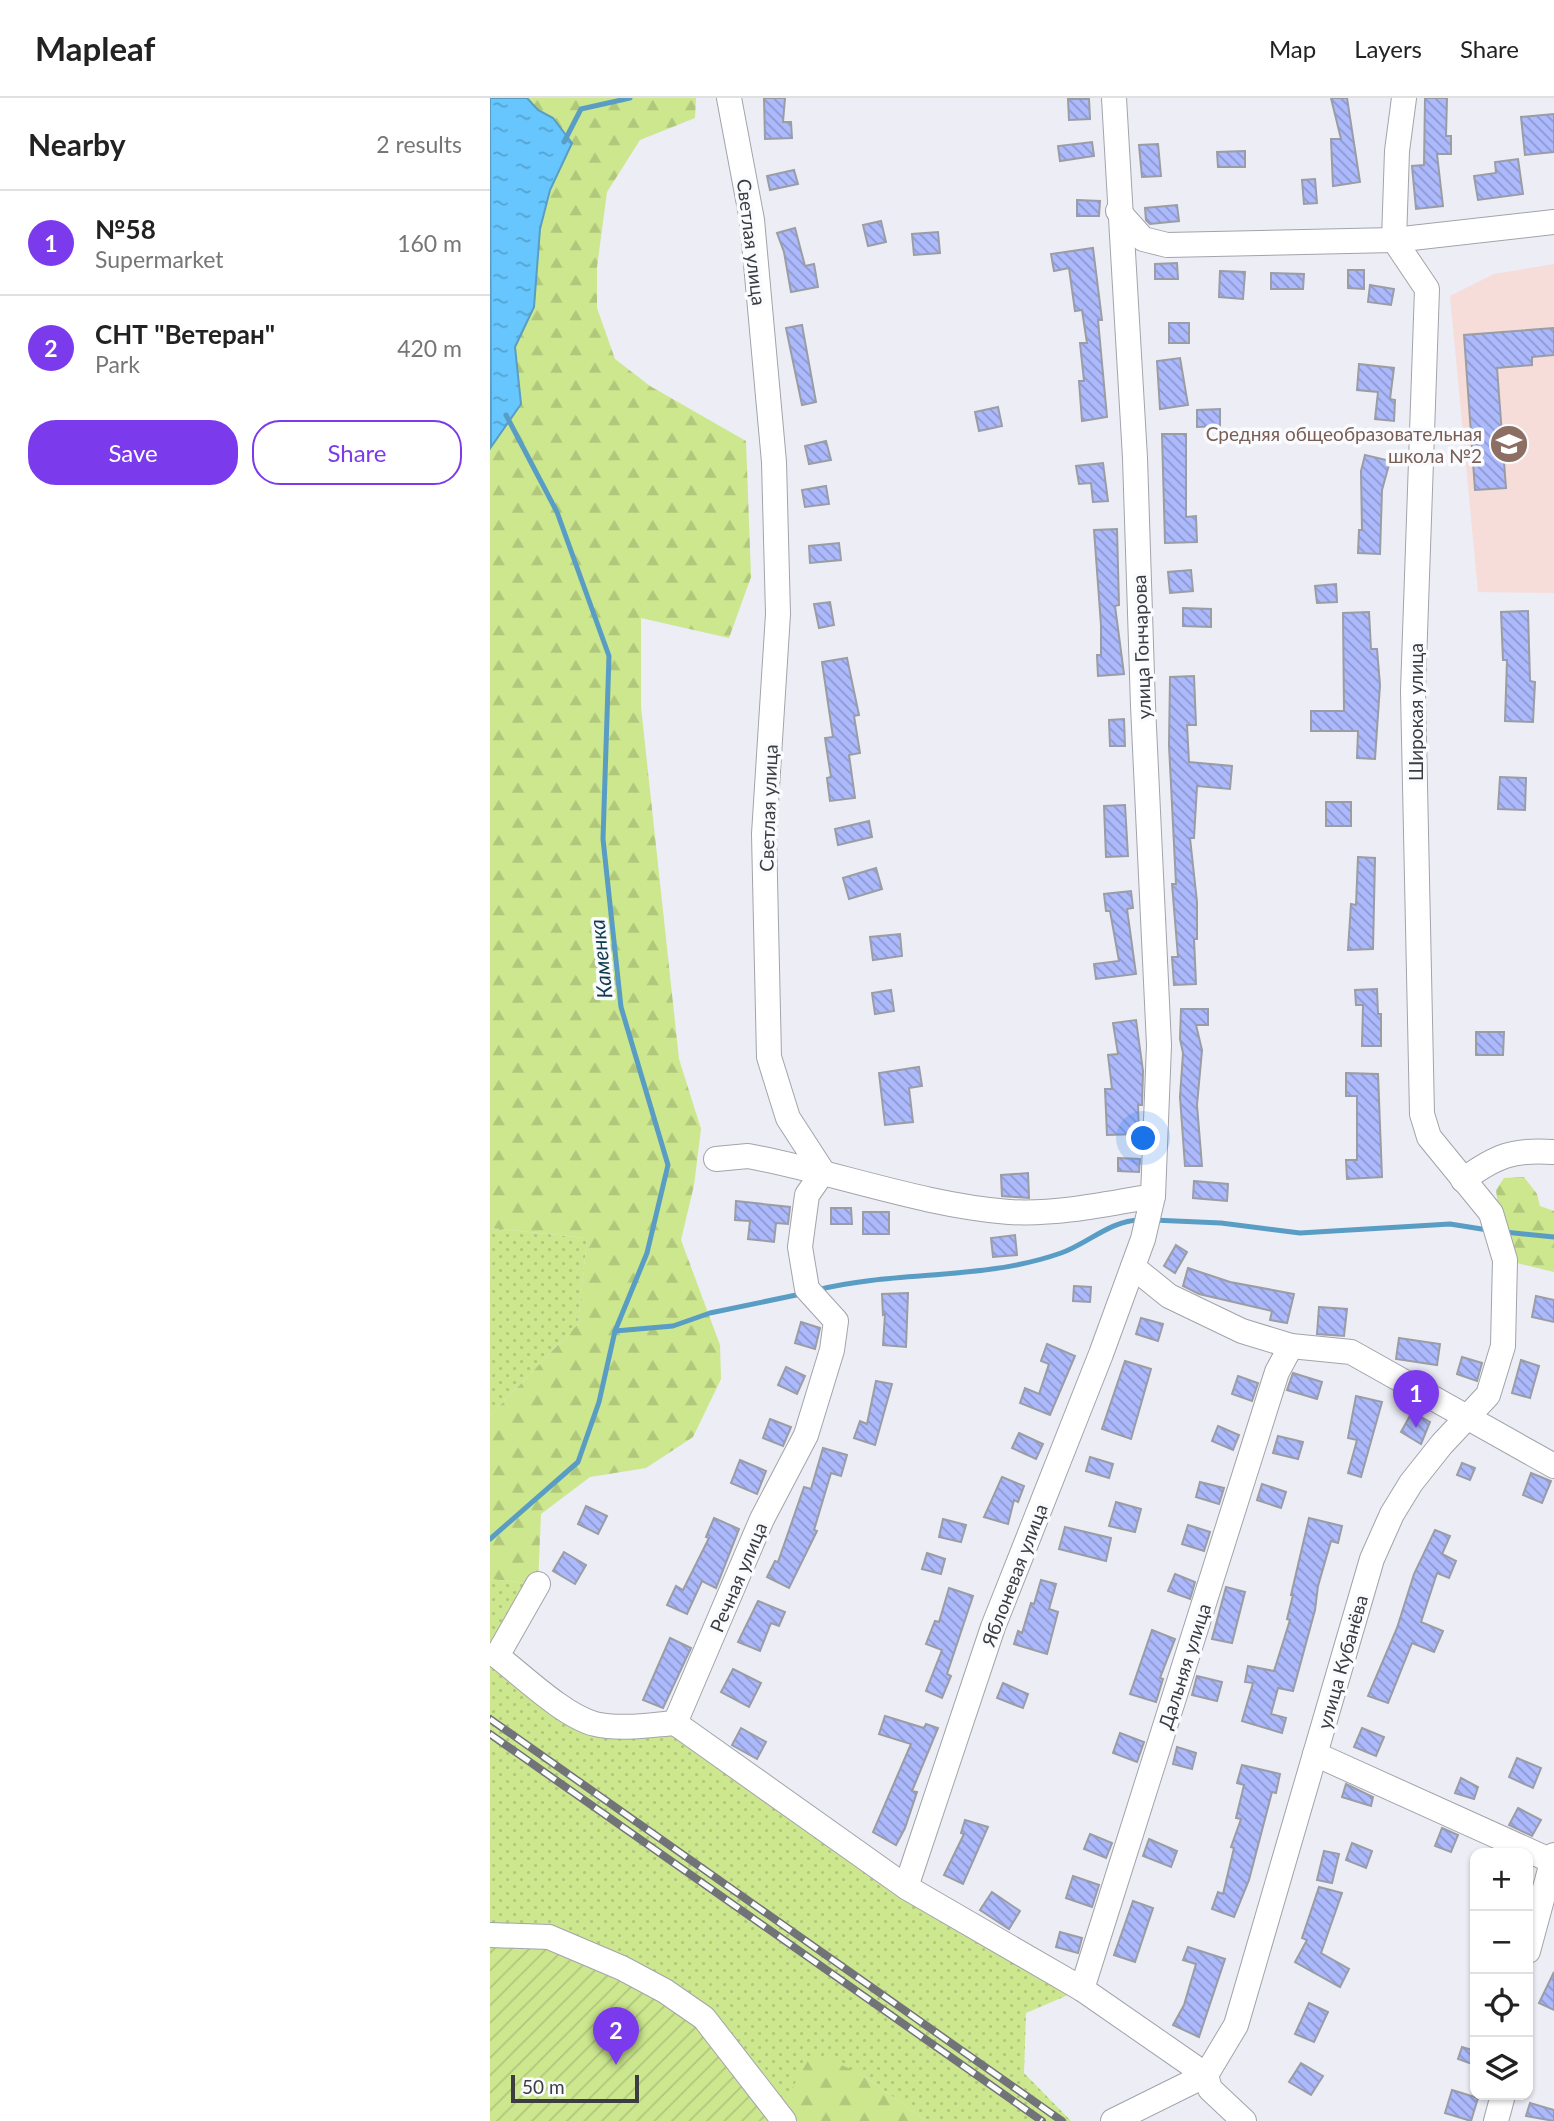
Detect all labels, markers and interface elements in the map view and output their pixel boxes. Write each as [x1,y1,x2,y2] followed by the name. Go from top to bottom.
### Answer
[35,28,155,68] text: Mapleaf
[1269,34,1316,63] text: Map
[1354,34,1422,63] text: Layers
[1460,34,1519,63] text: Share
[28,126,126,162] text: Nearby
[376,130,462,158] text: 2 results
[733,177,771,307] street label: Светлая улица
[95,213,156,245] text: №58
[44,229,58,257] text: 1
[397,229,462,257] text: 160 m
[95,245,224,273] text: Supermarket
[95,318,275,350] text: СНТ "Ветеран"
[44,334,58,362] text: 2
[397,334,462,362] text: 420 m
[95,350,140,378] text: Park
[28,420,238,485] button: Save
[252,420,462,485] button: Share
[1206,422,1482,467] place label: Средняя общеобразовательная школа №2
[1488,423,1530,465] school or university icon: Средняя общеобразовательная школа №2
[1127,574,1155,720] street label: улица Гончарова
[1404,643,1427,781] street label: Широкая улица
[754,744,782,872] street label: Светлая улица
[583,918,617,1000] water label: Каменка
[1126,1121,1160,1155] your location
[1393,1370,1439,1428] pin: 1
[976,1500,1052,1650] street label: Яблоневая улица
[705,1519,771,1635] street label: Речная улица
[1312,1592,1372,1732] street label: улица Кубанёва
[1153,1600,1215,1732] street label: Дальняя улица
[1470,1848,1533,2100] map controls
[1470,1848,1533,1911] button: +
[1470,1911,1533,1974] button: −
[1470,1974,1533,2037] button: locate
[593,2007,639,2065] pin: 2
[1470,2037,1533,2100] button: layers
[511,2072,639,2104] scale bar
[522,2075,565,2098] text: 50 m

